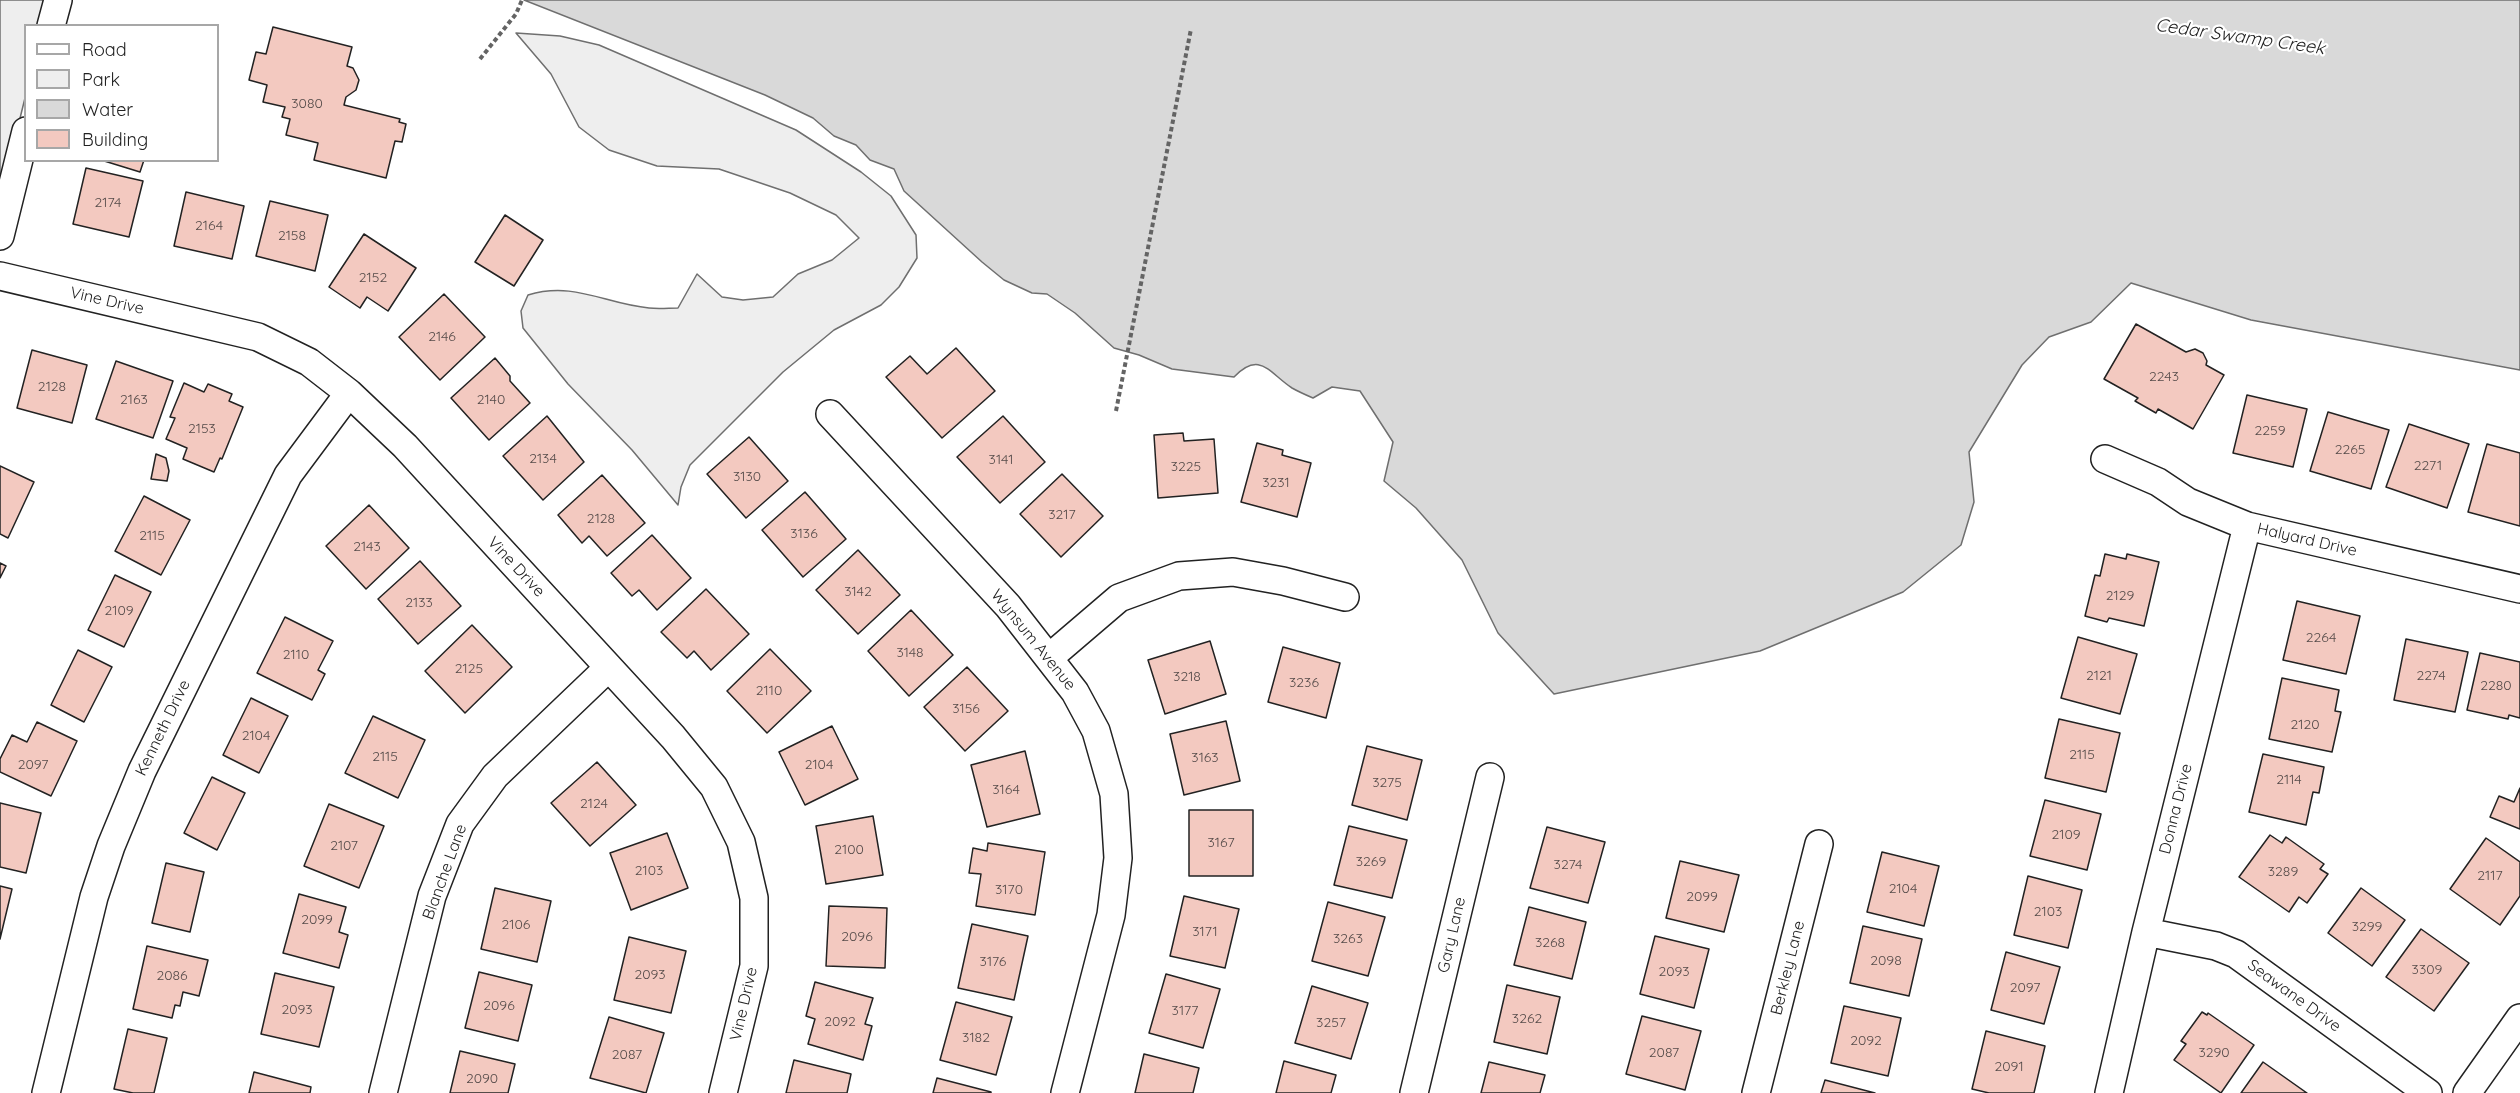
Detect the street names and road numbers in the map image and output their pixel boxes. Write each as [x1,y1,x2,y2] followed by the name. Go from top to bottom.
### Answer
[68,283,146,319] street label: Vine Drive
[2255,519,2359,561] street label: Halyard Drive
[483,533,549,601] street label: Vine Drive
[986,586,1080,694] street label: Wynsum Avenue
[131,677,195,779] street label: Kenneth Drive
[2156,762,2196,856] street label: Donna Drive
[419,822,471,922] street label: Blanche Lane
[1434,895,1470,975] street label: Gary Lane
[1767,919,1809,1017] street label: Berkley Lane
[2244,956,2344,1036] street label: Seawane Drive
[726,965,762,1043] street label: Vine Drive

